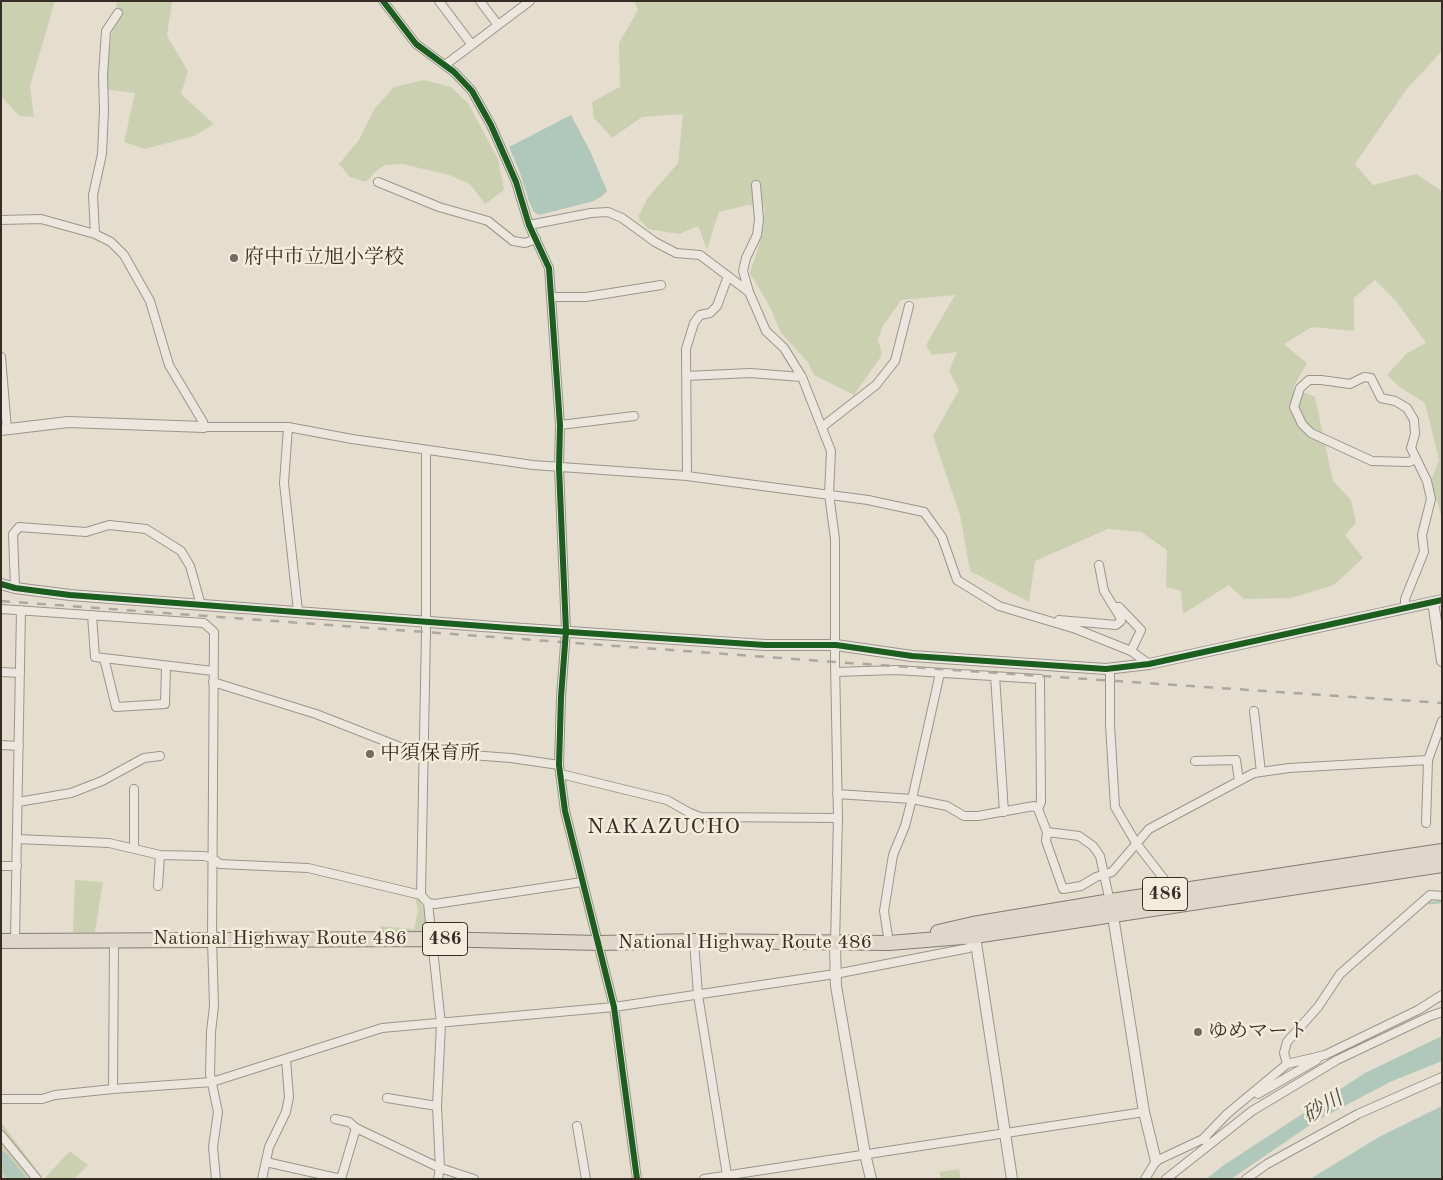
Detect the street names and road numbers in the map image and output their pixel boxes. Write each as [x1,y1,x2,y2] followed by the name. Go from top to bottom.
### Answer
[1142,878,1188,911] road number: 486
[422,922,468,956] road number: 486
[153,927,407,951] street label: National Highway Route 486
[618,931,872,955] street label: National Highway Route 486

